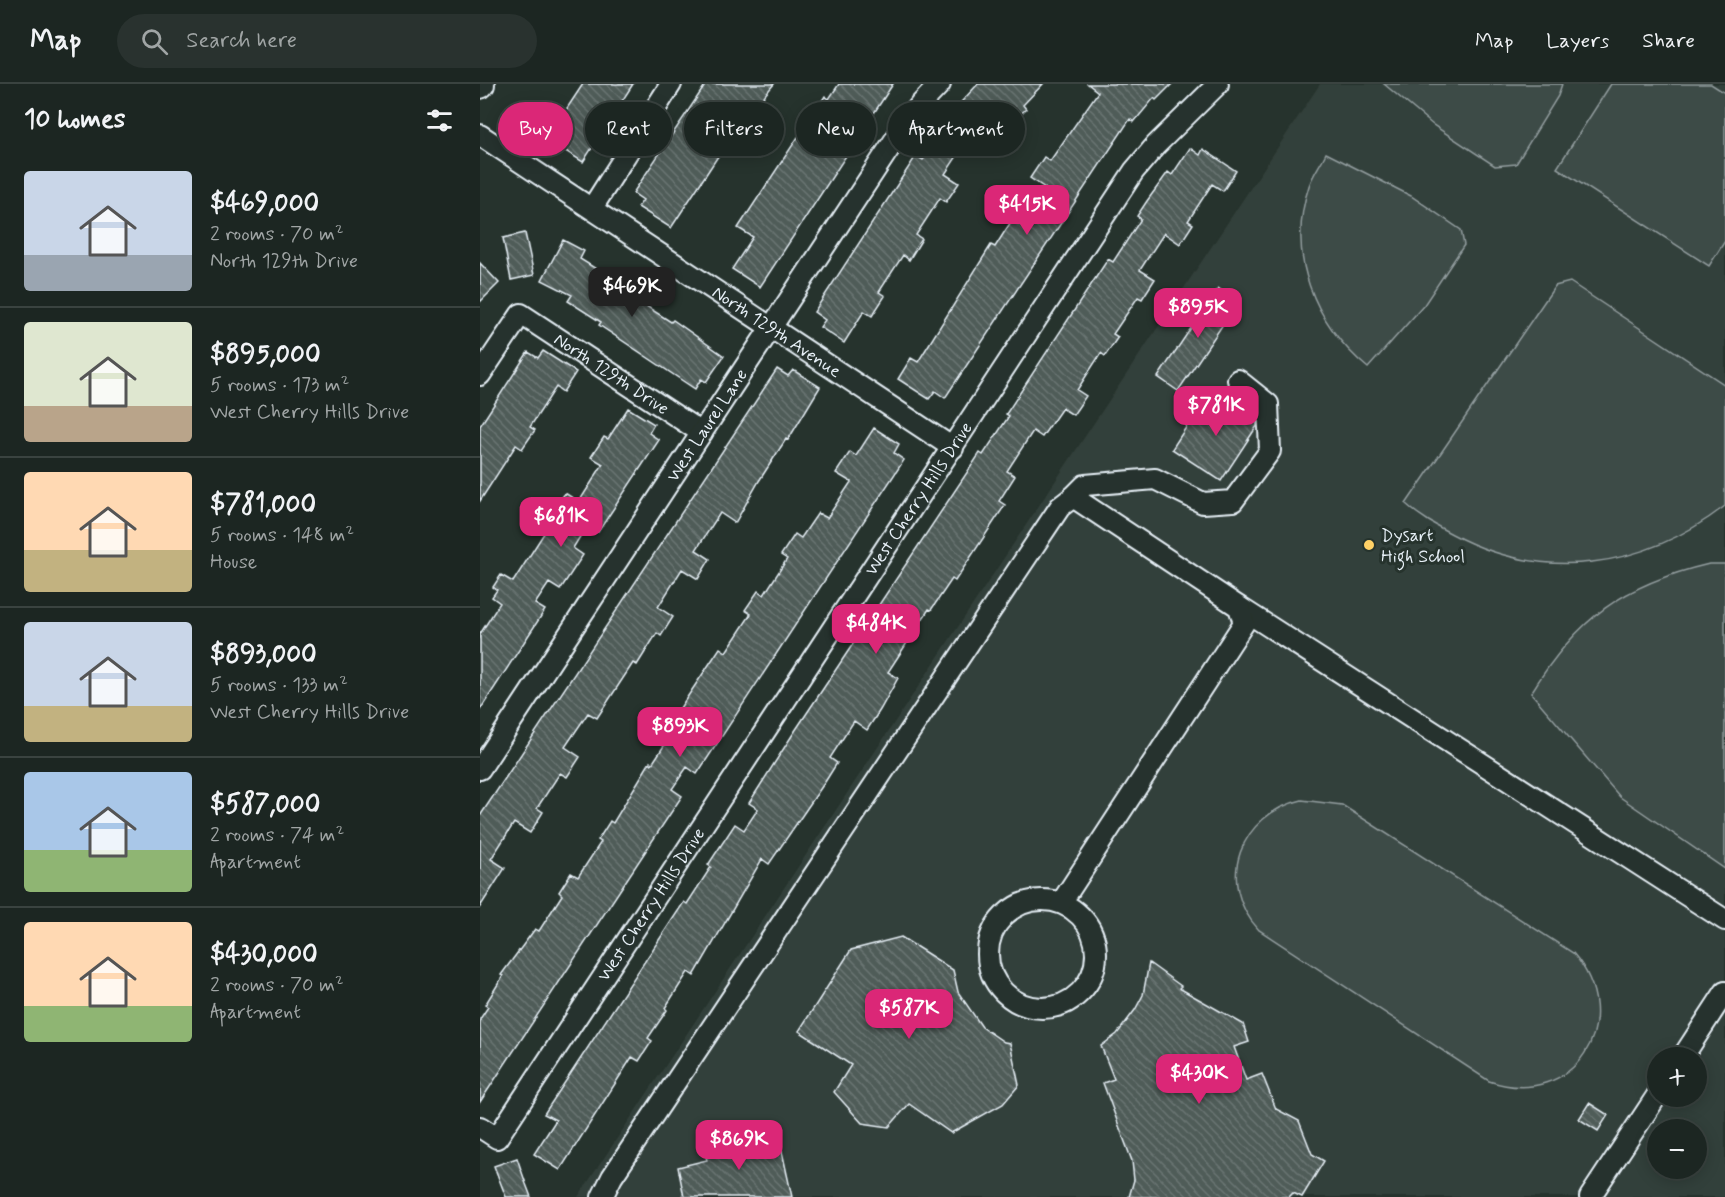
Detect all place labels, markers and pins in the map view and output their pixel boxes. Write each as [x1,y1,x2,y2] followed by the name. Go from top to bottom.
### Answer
[985,185,1069,236] pin: $415K
[590,267,674,318] pin: $469K
[1156,288,1240,339] pin: $895K
[1174,386,1258,437] pin: $781K
[519,497,603,548] pin: $681K
[1381,524,1465,571] place label: Dysart High School
[1362,538,1376,552] marker: Dysart High School
[834,604,918,655] pin: $484K
[638,707,722,758] pin: $893K
[867,989,951,1040] pin: $587K
[1157,1054,1241,1105] pin: $430K
[697,1120,781,1171] pin: $869K

